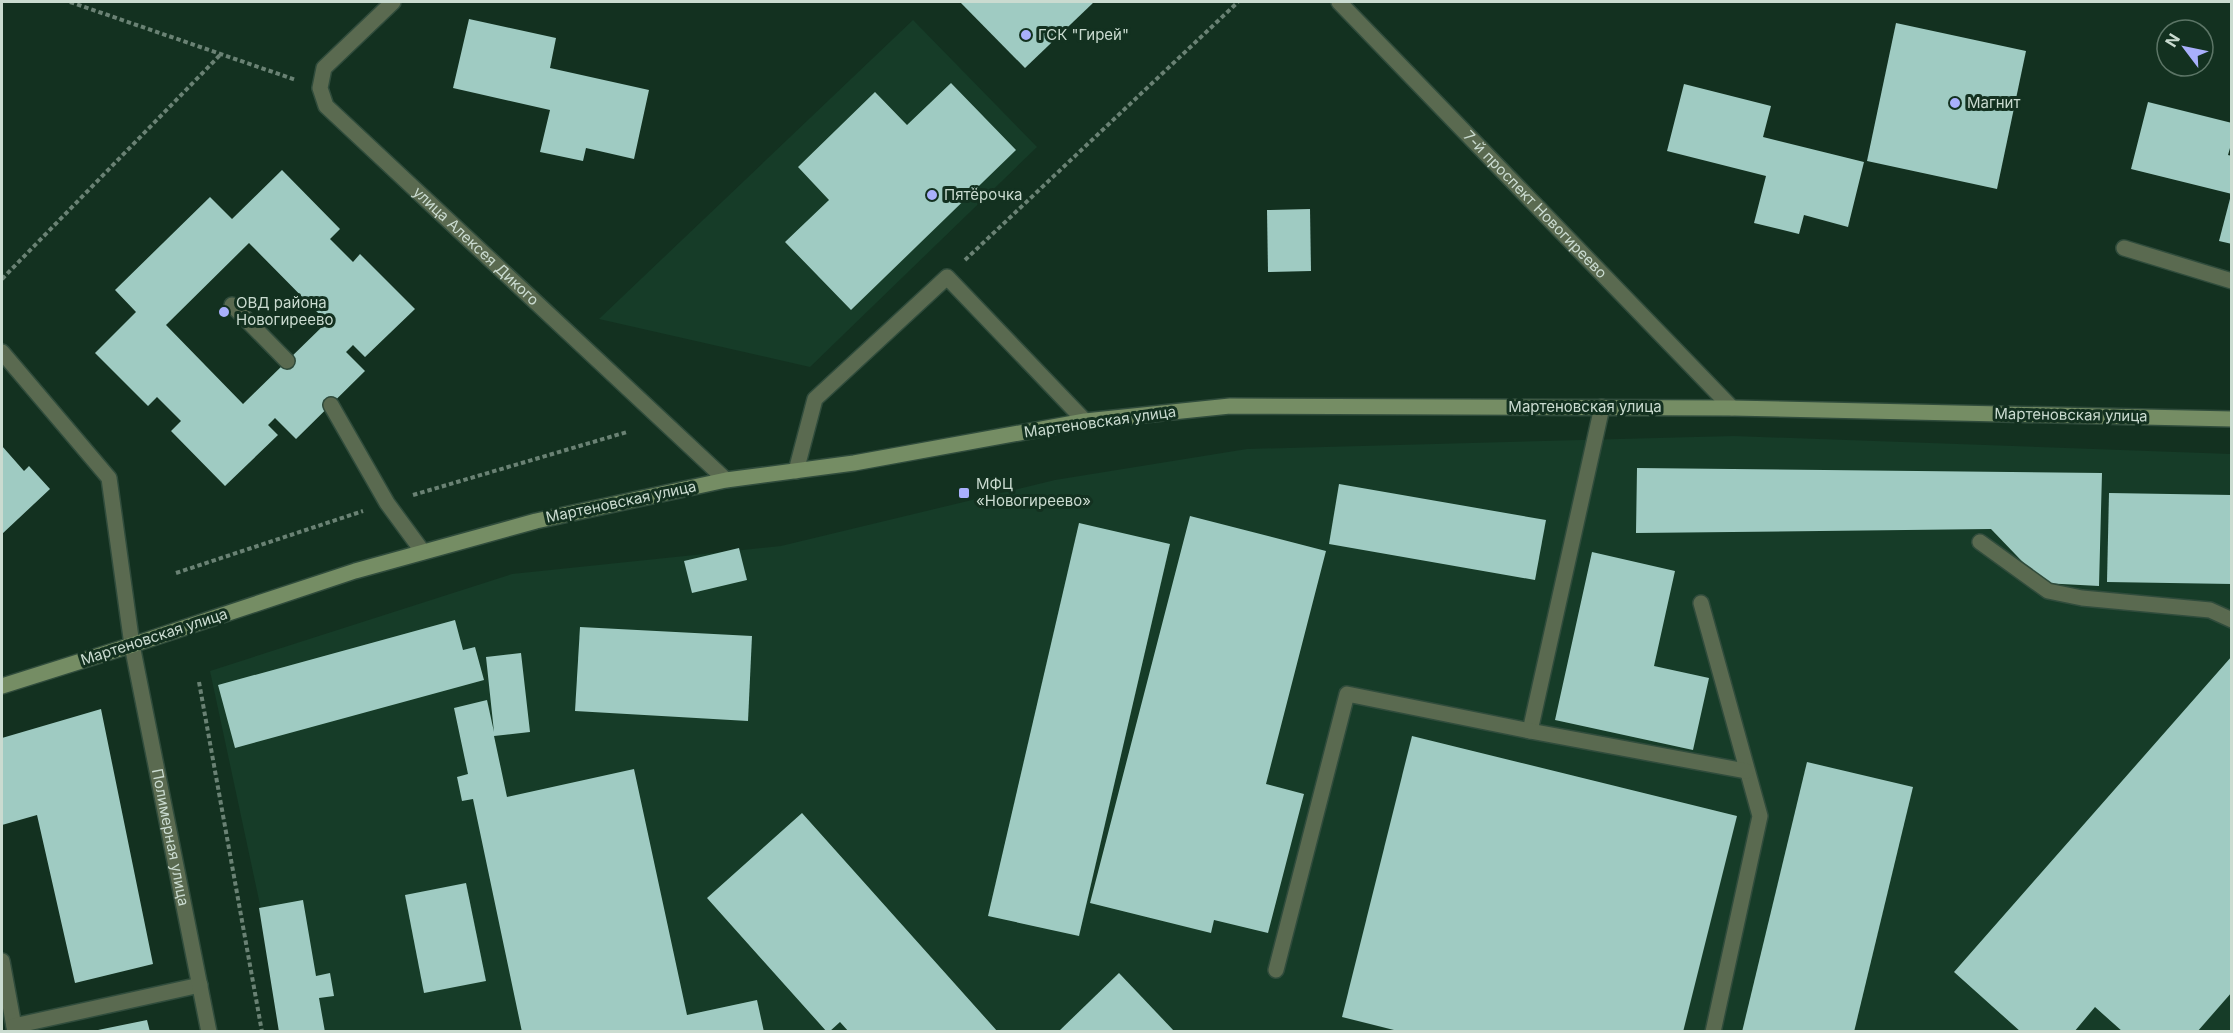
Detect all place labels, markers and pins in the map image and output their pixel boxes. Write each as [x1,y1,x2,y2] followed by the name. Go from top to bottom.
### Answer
[1038,25,1129,44] place label: ГСК "Гирей"
[1019,28,1033,42] marker: ГСК "Гирей"
[1967,93,2020,112] place label: Магнит
[1948,96,1962,110] marker: Магнит
[944,185,1023,204] place label: Пятёрочка
[925,188,939,202] marker: Пятёрочка
[236,293,333,329] place label: ОВД района Новогиреево
[217,305,231,319] marker: ОВД района Новогиреево
[976,474,1091,510] place label: МФЦ «Новогиреево»
[957,486,971,500] marker: МФЦ «Новогиреево»

